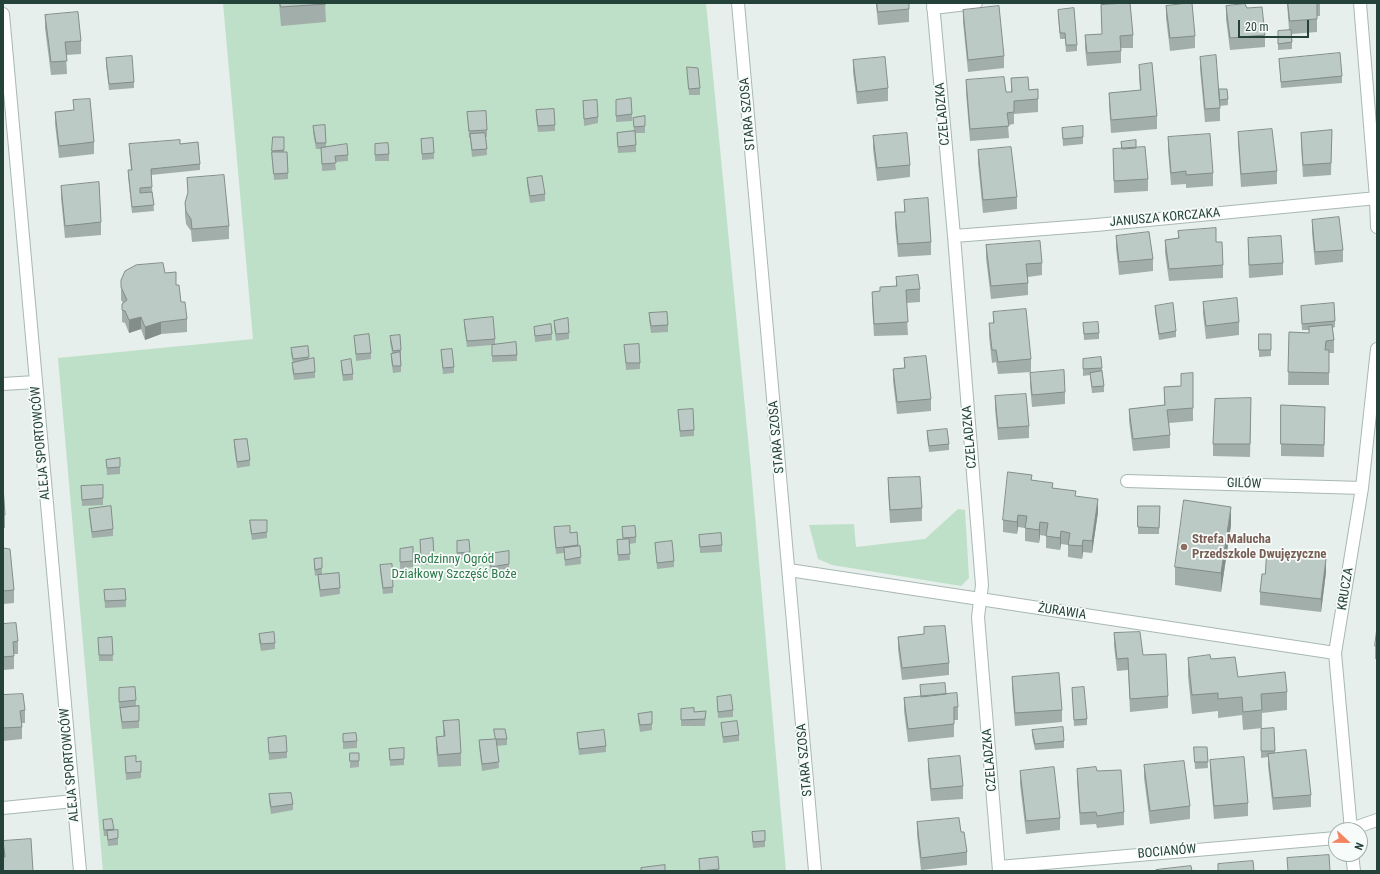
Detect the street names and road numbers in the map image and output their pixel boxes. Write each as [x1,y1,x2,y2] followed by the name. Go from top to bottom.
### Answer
[737,77,759,151] street label: STARA SZOSA
[932,82,954,146] street label: CZELADZKA
[1109,205,1221,231] street label: JANUSZA KORCZAKA
[28,385,54,501] street label: ALEJA SPORTOWCÓW
[766,400,788,474] street label: STARA SZOSA
[959,405,981,469] street label: CZELADZKA
[1227,476,1261,492] street label: GILÓW
[1335,567,1357,611] street label: KRUCZA
[1037,600,1087,624] street label: ŻURAWIA
[57,707,83,823] street label: ALEJA SPORTOWCÓW
[794,723,816,797] street label: STARA SZOSA
[979,728,1001,792] street label: CZELADZKA
[1137,842,1197,862] street label: BOCIANÓW

